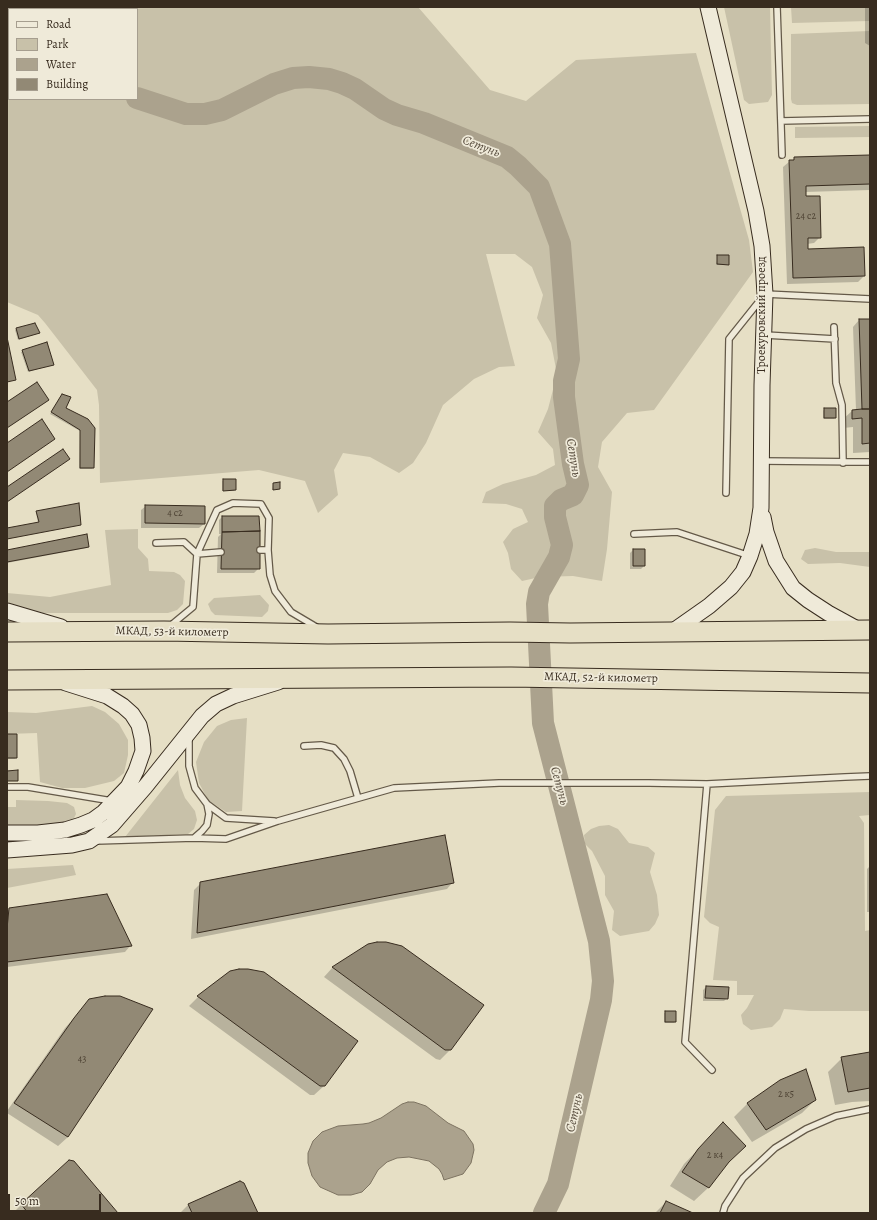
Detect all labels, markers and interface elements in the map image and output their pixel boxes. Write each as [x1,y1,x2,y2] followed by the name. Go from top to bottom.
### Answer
[8,8,138,100] legend
[46,16,71,32] text: Road
[46,36,69,52] text: Park
[46,56,76,72] text: Water
[46,76,88,92] text: Building
[460,133,502,161] water label: Сетунь
[796,211,816,223] house number: 24 с2
[755,256,769,374] street label: Троекуровский проезд
[562,438,584,478] water label: Сетунь
[167,508,183,520] house number: 4 с2
[115,624,229,640] street label: МКАД, 53-й километр
[544,670,658,686] street label: МКАД, 52-й километр
[546,765,572,807] water label: Сетунь
[78,1054,86,1066] house number: 43
[778,1089,794,1101] house number: 2 к5
[563,1092,587,1134] water label: Сетунь
[707,1150,723,1162] house number: 2 к4
[10,1186,103,1212] scale bar
[15,1193,39,1209] text: 50 m

